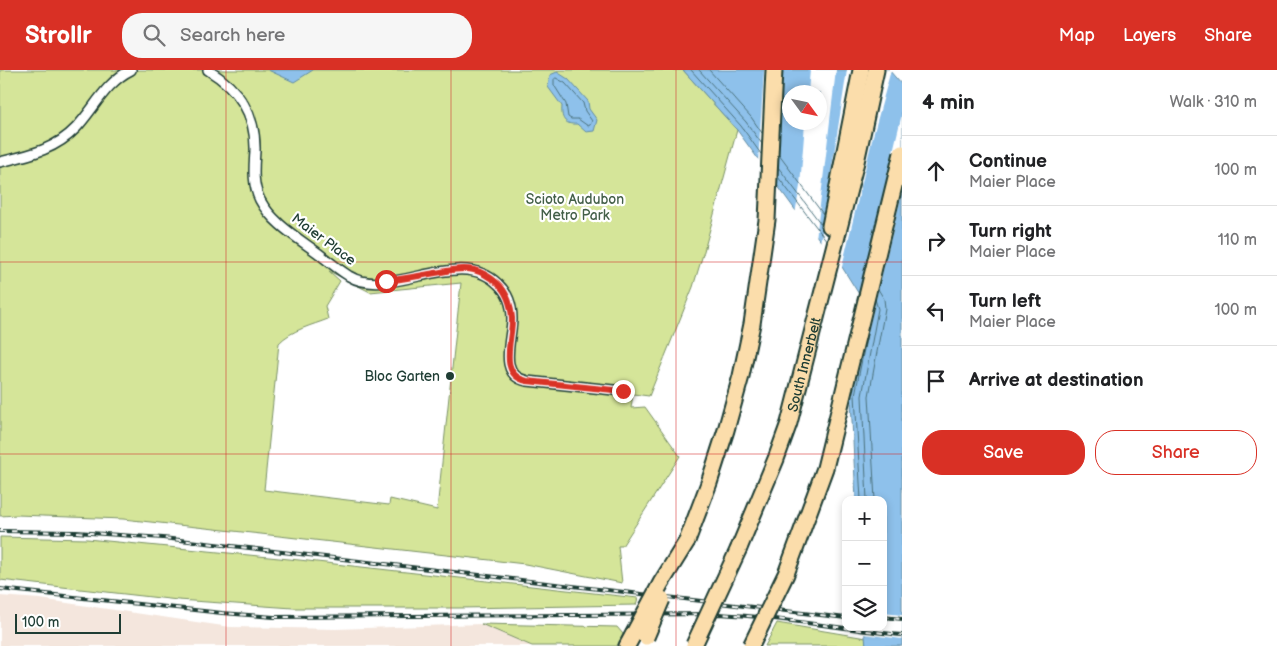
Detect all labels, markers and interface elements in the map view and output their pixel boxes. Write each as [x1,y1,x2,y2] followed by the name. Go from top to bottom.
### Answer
[122,13,472,58] search box
[25,21,92,50] text: Strollr
[140,21,168,49] icon: search
[180,24,285,47] text: Search here
[1059,25,1095,46] text: Map
[1123,25,1176,46] text: Layers
[1204,25,1252,46] text: Share
[782,85,827,130] north arrow
[922,90,975,115] text: 4 min
[1169,93,1257,112] text: Walk · 310 m
[969,150,1047,173] text: Continue
[922,157,950,185] icon: ahead
[1214,161,1257,180] text: 100 m
[969,173,1056,192] text: Maier Place
[526,191,624,224] park label: Scioto Audubon Metro Park
[288,210,359,269] street label: Maier Place
[969,220,1052,243] text: Turn right
[922,227,950,255] icon: right
[1218,231,1257,250] text: 110 m
[969,243,1056,262] text: Maier Place
[375,270,398,293] route start
[969,290,1041,313] text: Turn left
[922,297,950,325] icon: left
[1214,301,1257,320] text: 100 m
[969,313,1056,332] text: Maier Place
[784,315,825,414] street label: South Innerbelt
[922,367,950,395] icon: arrive
[364,368,440,385] place label: Bloc Garten
[969,369,1144,392] text: Arrive at destination
[444,370,456,382] marker: Bloc Garten
[612,380,635,403] route end
[922,430,1085,475] button: Save
[1095,430,1257,475] button: Share
[842,496,887,631] map controls
[842,496,887,541] button: +
[842,541,887,586] button: −
[842,586,887,631] button: layers
[15,611,121,634] scale bar
[22,614,59,631] text: 100 m

